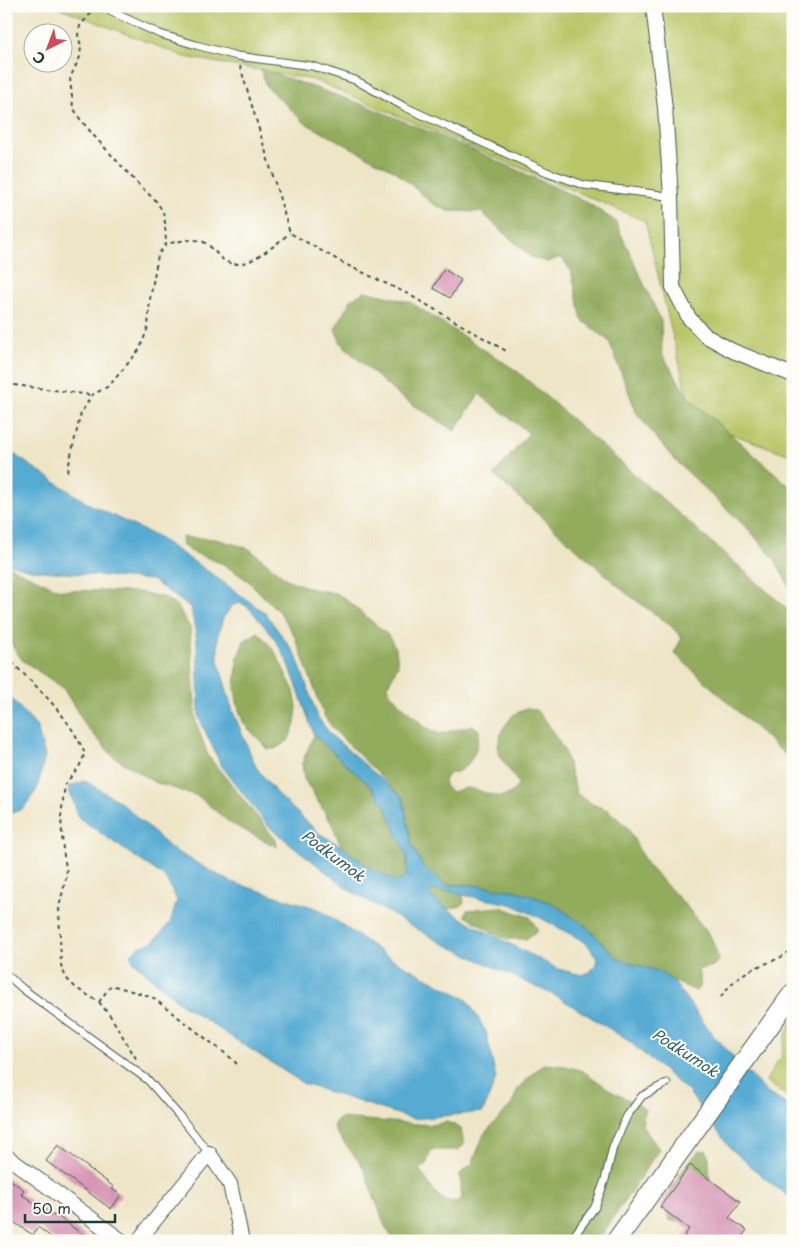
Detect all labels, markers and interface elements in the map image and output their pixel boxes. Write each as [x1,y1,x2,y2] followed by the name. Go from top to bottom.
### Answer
[22,22,72,72] north arrow
[28,47,50,69] text: С
[297,823,371,887] water label: Podkumok
[648,1022,724,1082] water label: Podkumok
[25,1192,115,1224] scale bar
[32,1196,71,1219] text: 50 m

